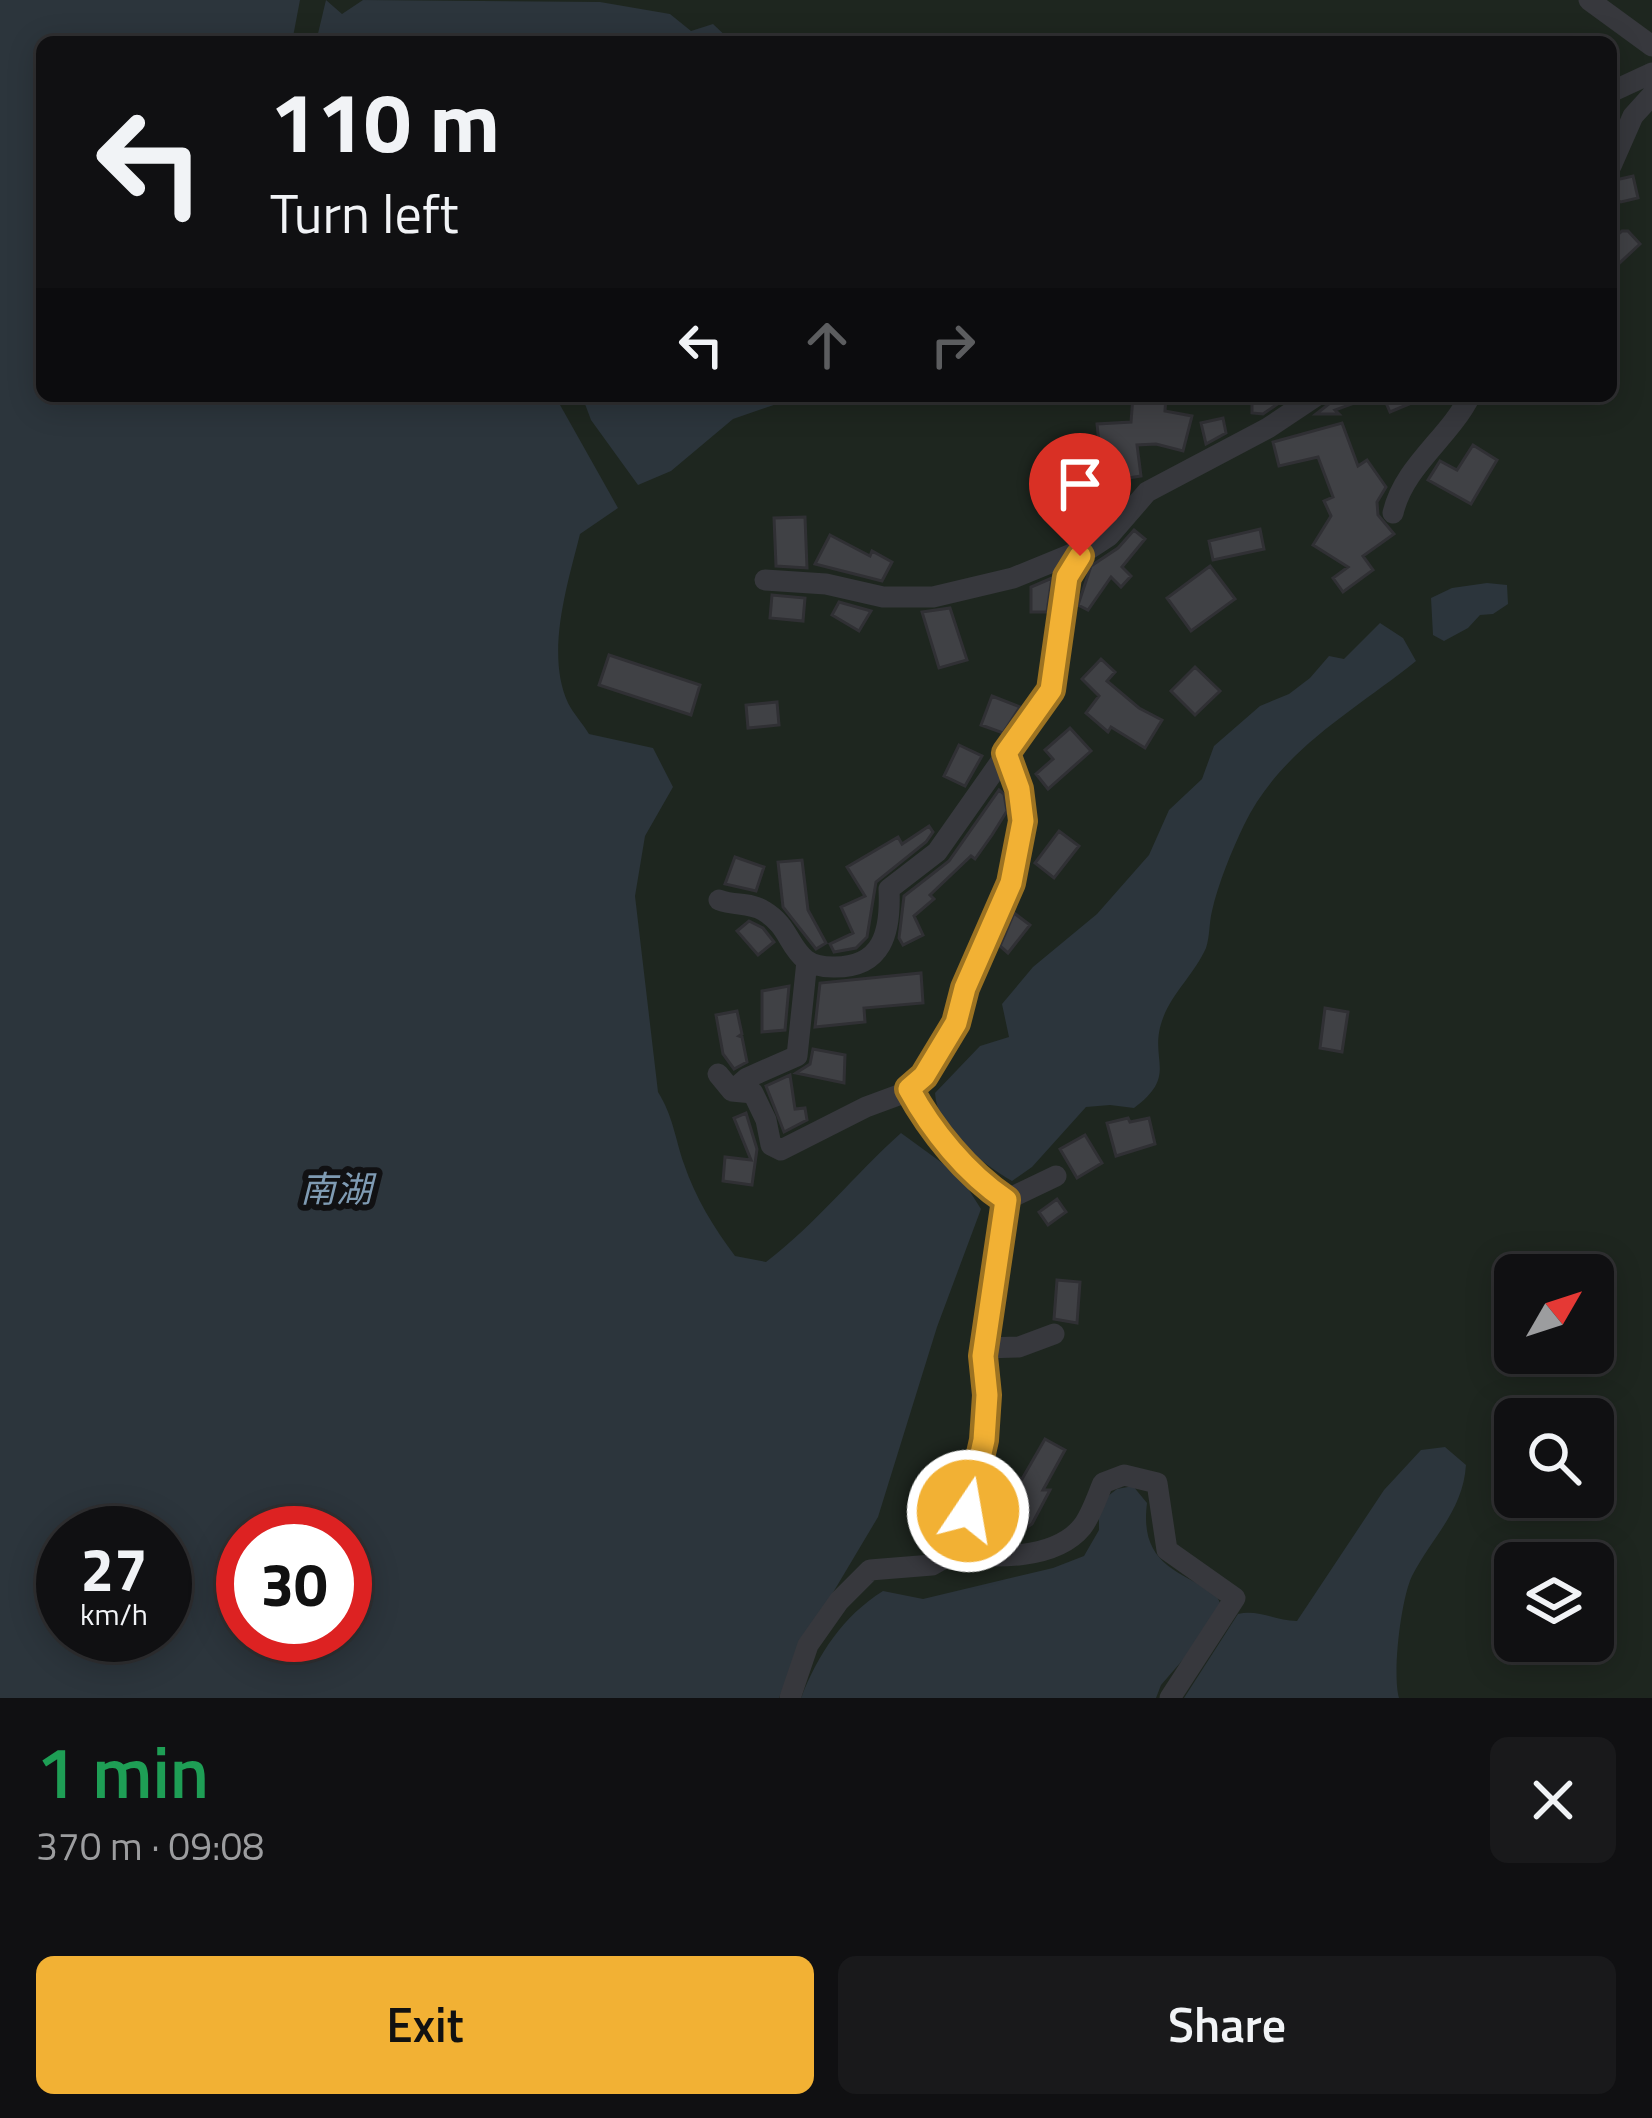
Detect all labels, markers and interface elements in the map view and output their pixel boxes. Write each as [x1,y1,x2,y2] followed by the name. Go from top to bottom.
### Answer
[270,57,500,185] text: 110 m
[72,84,228,240] icon: left
[270,172,459,254] text: Turn left
[668,312,734,378] icon: left
[794,312,860,378] icon: ahead
[920,312,986,378] icon: right
[1029,433,1131,556] pin
[1047,451,1113,517] icon: arrive
[300,1161,377,1216] water label: 南湖
[1494,1254,1614,1374] north arrow
[1494,1254,1614,1662] map controls
[1494,1398,1614,1518] button: search
[905,1448,1031,1574] position arrow
[216,1506,372,1662] speed limit sign: 30
[80,1523,148,1614] text: 27
[1494,1542,1614,1662] button: layers
[80,1591,148,1637] text: km/h
[36,1716,209,1826] text: 1 min
[1490,1737,1616,1863] button: close
[36,1816,264,1875] text: 370 m · 09:08
[36,1956,814,2094] button: Exit
[838,1956,1616,2094] button: Share

